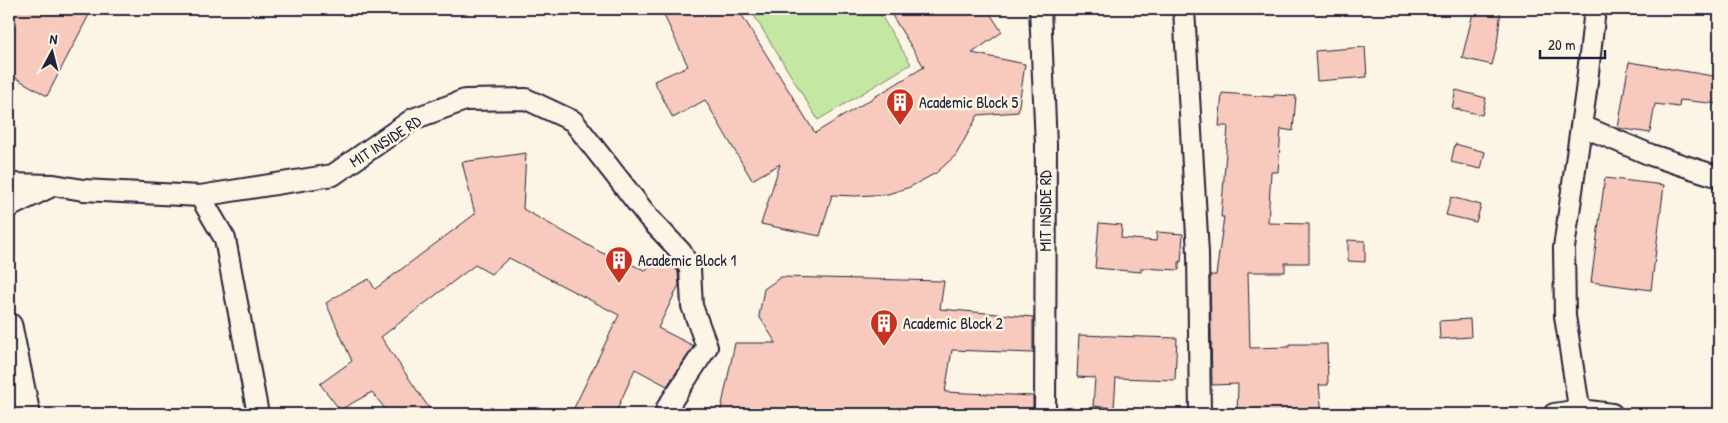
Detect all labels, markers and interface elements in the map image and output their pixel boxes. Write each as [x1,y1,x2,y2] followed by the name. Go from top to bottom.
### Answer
[28,28,78,78] north arrow
[1540,28,1606,60] scale bar
[49,29,59,49] text: N
[1548,34,1575,55] text: 20 m
[885,87,915,126] building icon: Academic Block 5
[919,91,1019,113] place label: Academic Block 5
[345,109,425,172] street label: MIT INSIDE RD
[1034,170,1056,252] street label: MIT INSIDE RD
[604,245,634,284] building icon: Academic Block 1
[638,249,737,271] place label: Academic Block 1
[869,308,899,347] building icon: Academic Block 2
[903,312,1004,334] place label: Academic Block 2

